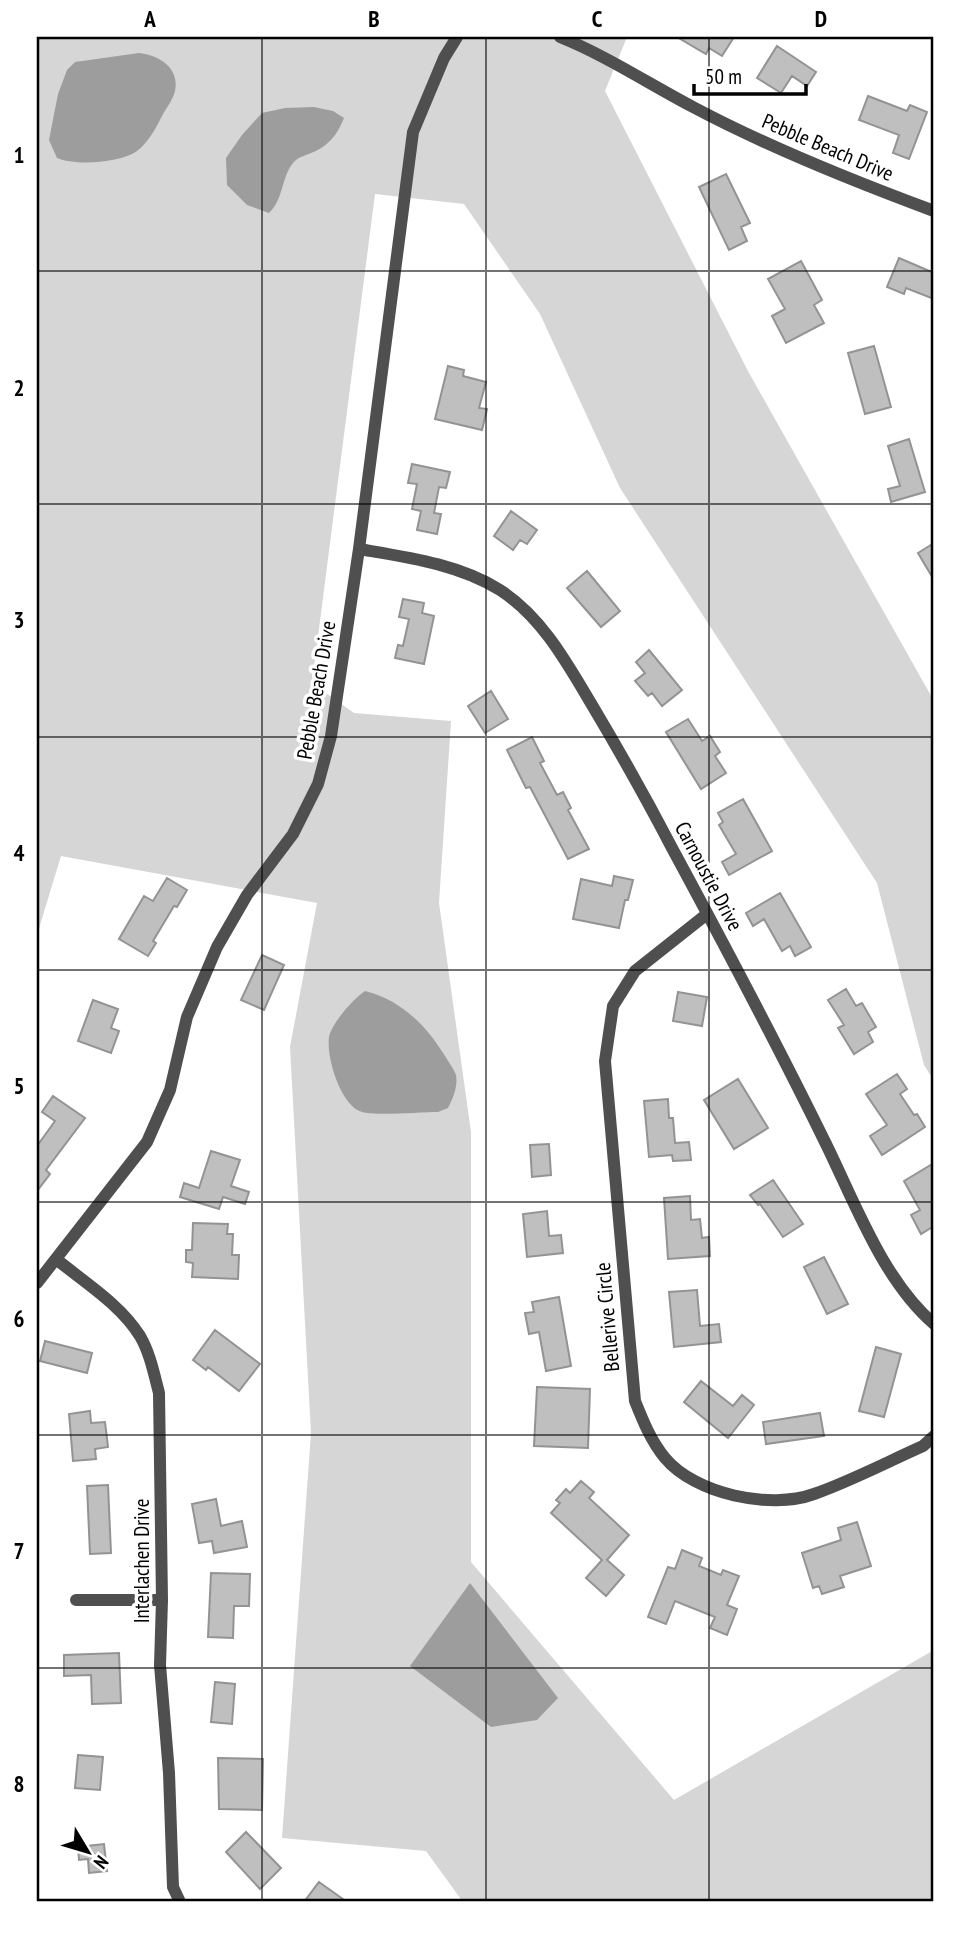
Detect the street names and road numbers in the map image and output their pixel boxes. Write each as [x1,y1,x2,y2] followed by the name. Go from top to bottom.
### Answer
[758,107,898,187] street label: Pebble Beach Drive
[291,619,341,761] street label: Pebble Beach Drive
[669,817,749,935] street label: Carnoustie Drive
[589,1261,625,1373] street label: Bellerive Circle
[128,1499,155,1623] street label: Interlachen Drive

